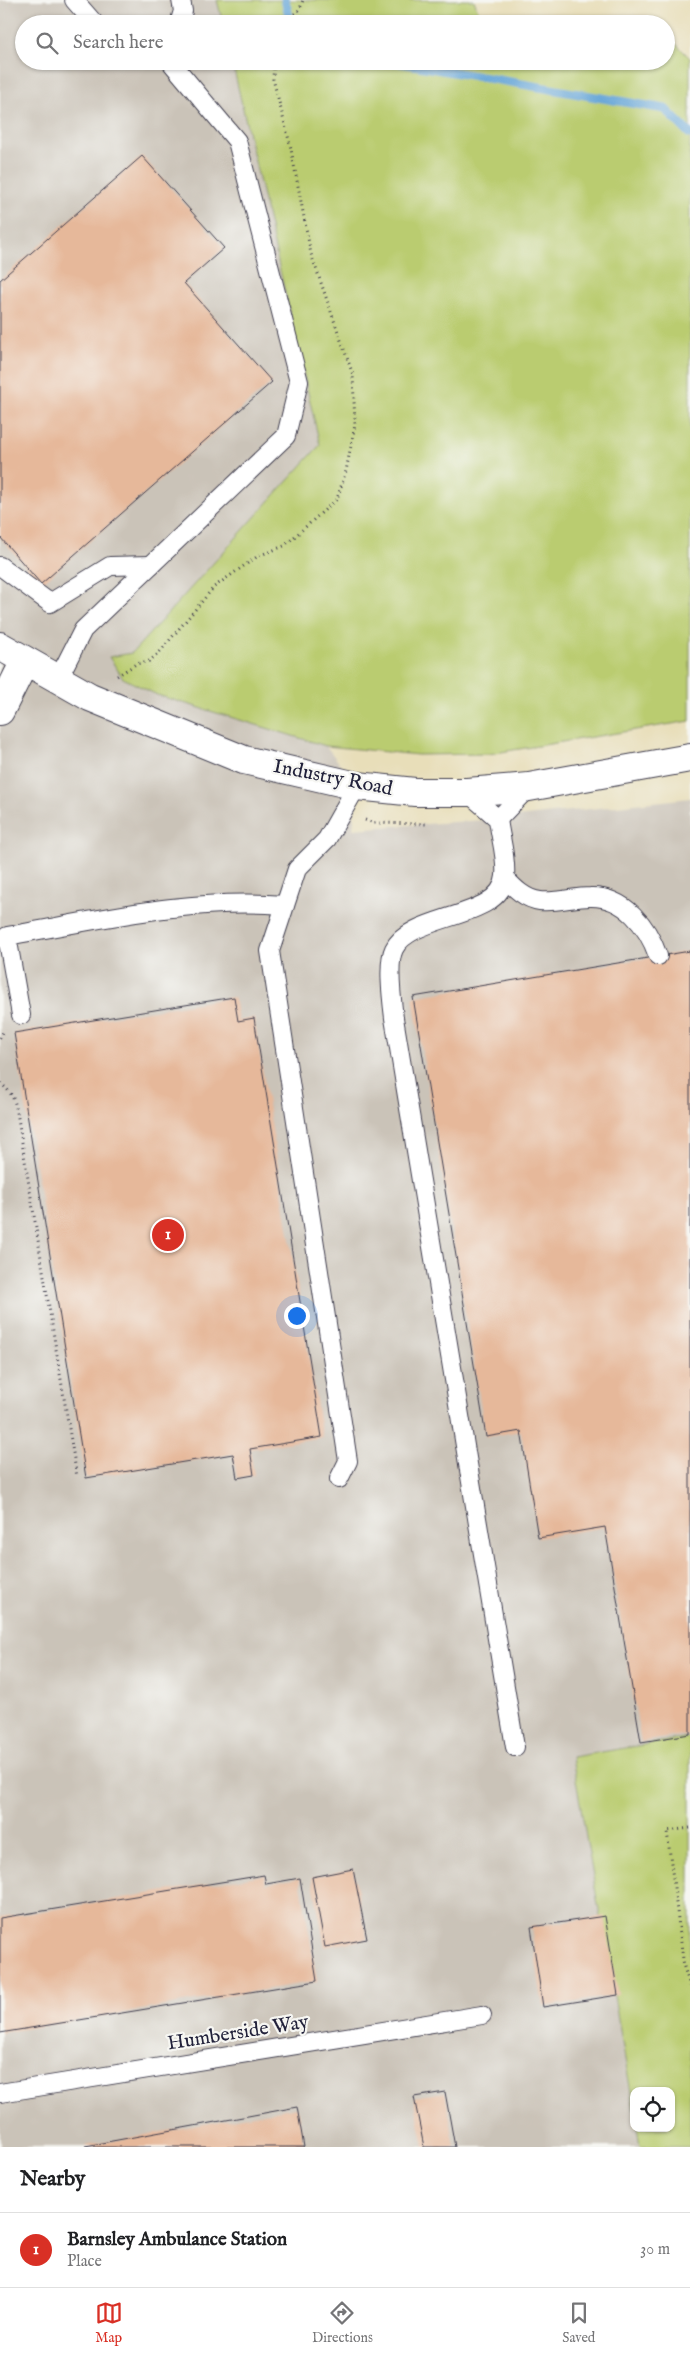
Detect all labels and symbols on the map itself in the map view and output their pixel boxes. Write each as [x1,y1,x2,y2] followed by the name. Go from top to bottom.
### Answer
[271,754,395,802] street label: Industry Road
[152,1216,184,1254] pin: 1
[284,1303,310,1329] your location
[166,2009,310,2056] street label: Humberside Way

